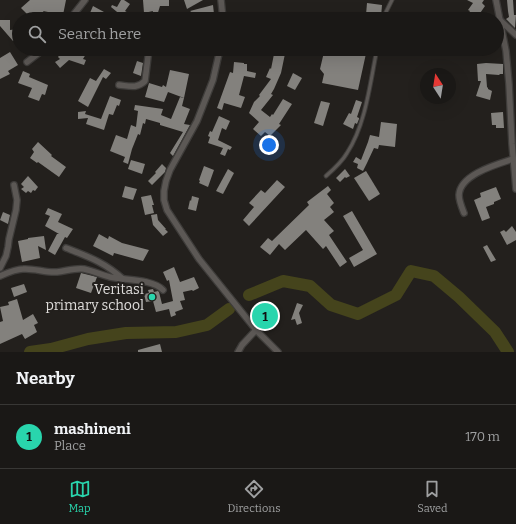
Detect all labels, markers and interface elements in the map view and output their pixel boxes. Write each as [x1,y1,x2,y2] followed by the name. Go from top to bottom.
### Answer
[12,12,504,56] search box
[26,23,48,45] icon: search
[58,25,141,43] text: Search here
[420,68,456,104] north arrow
[259,135,279,155] your location
[45,281,144,314] place label: Veritasi primary school
[147,292,157,302] marker: Veritasi primary school
[252,301,278,331] pin: 1
[16,368,75,389] text: Nearby
[54,420,131,438] text: mashineni
[26,429,32,444] text: 1
[465,429,500,444] text: 170 m
[54,438,86,453] text: Place
[68,478,91,515] tab: Map
[228,478,280,515] tab: Directions
[417,478,448,515] tab: Saved

